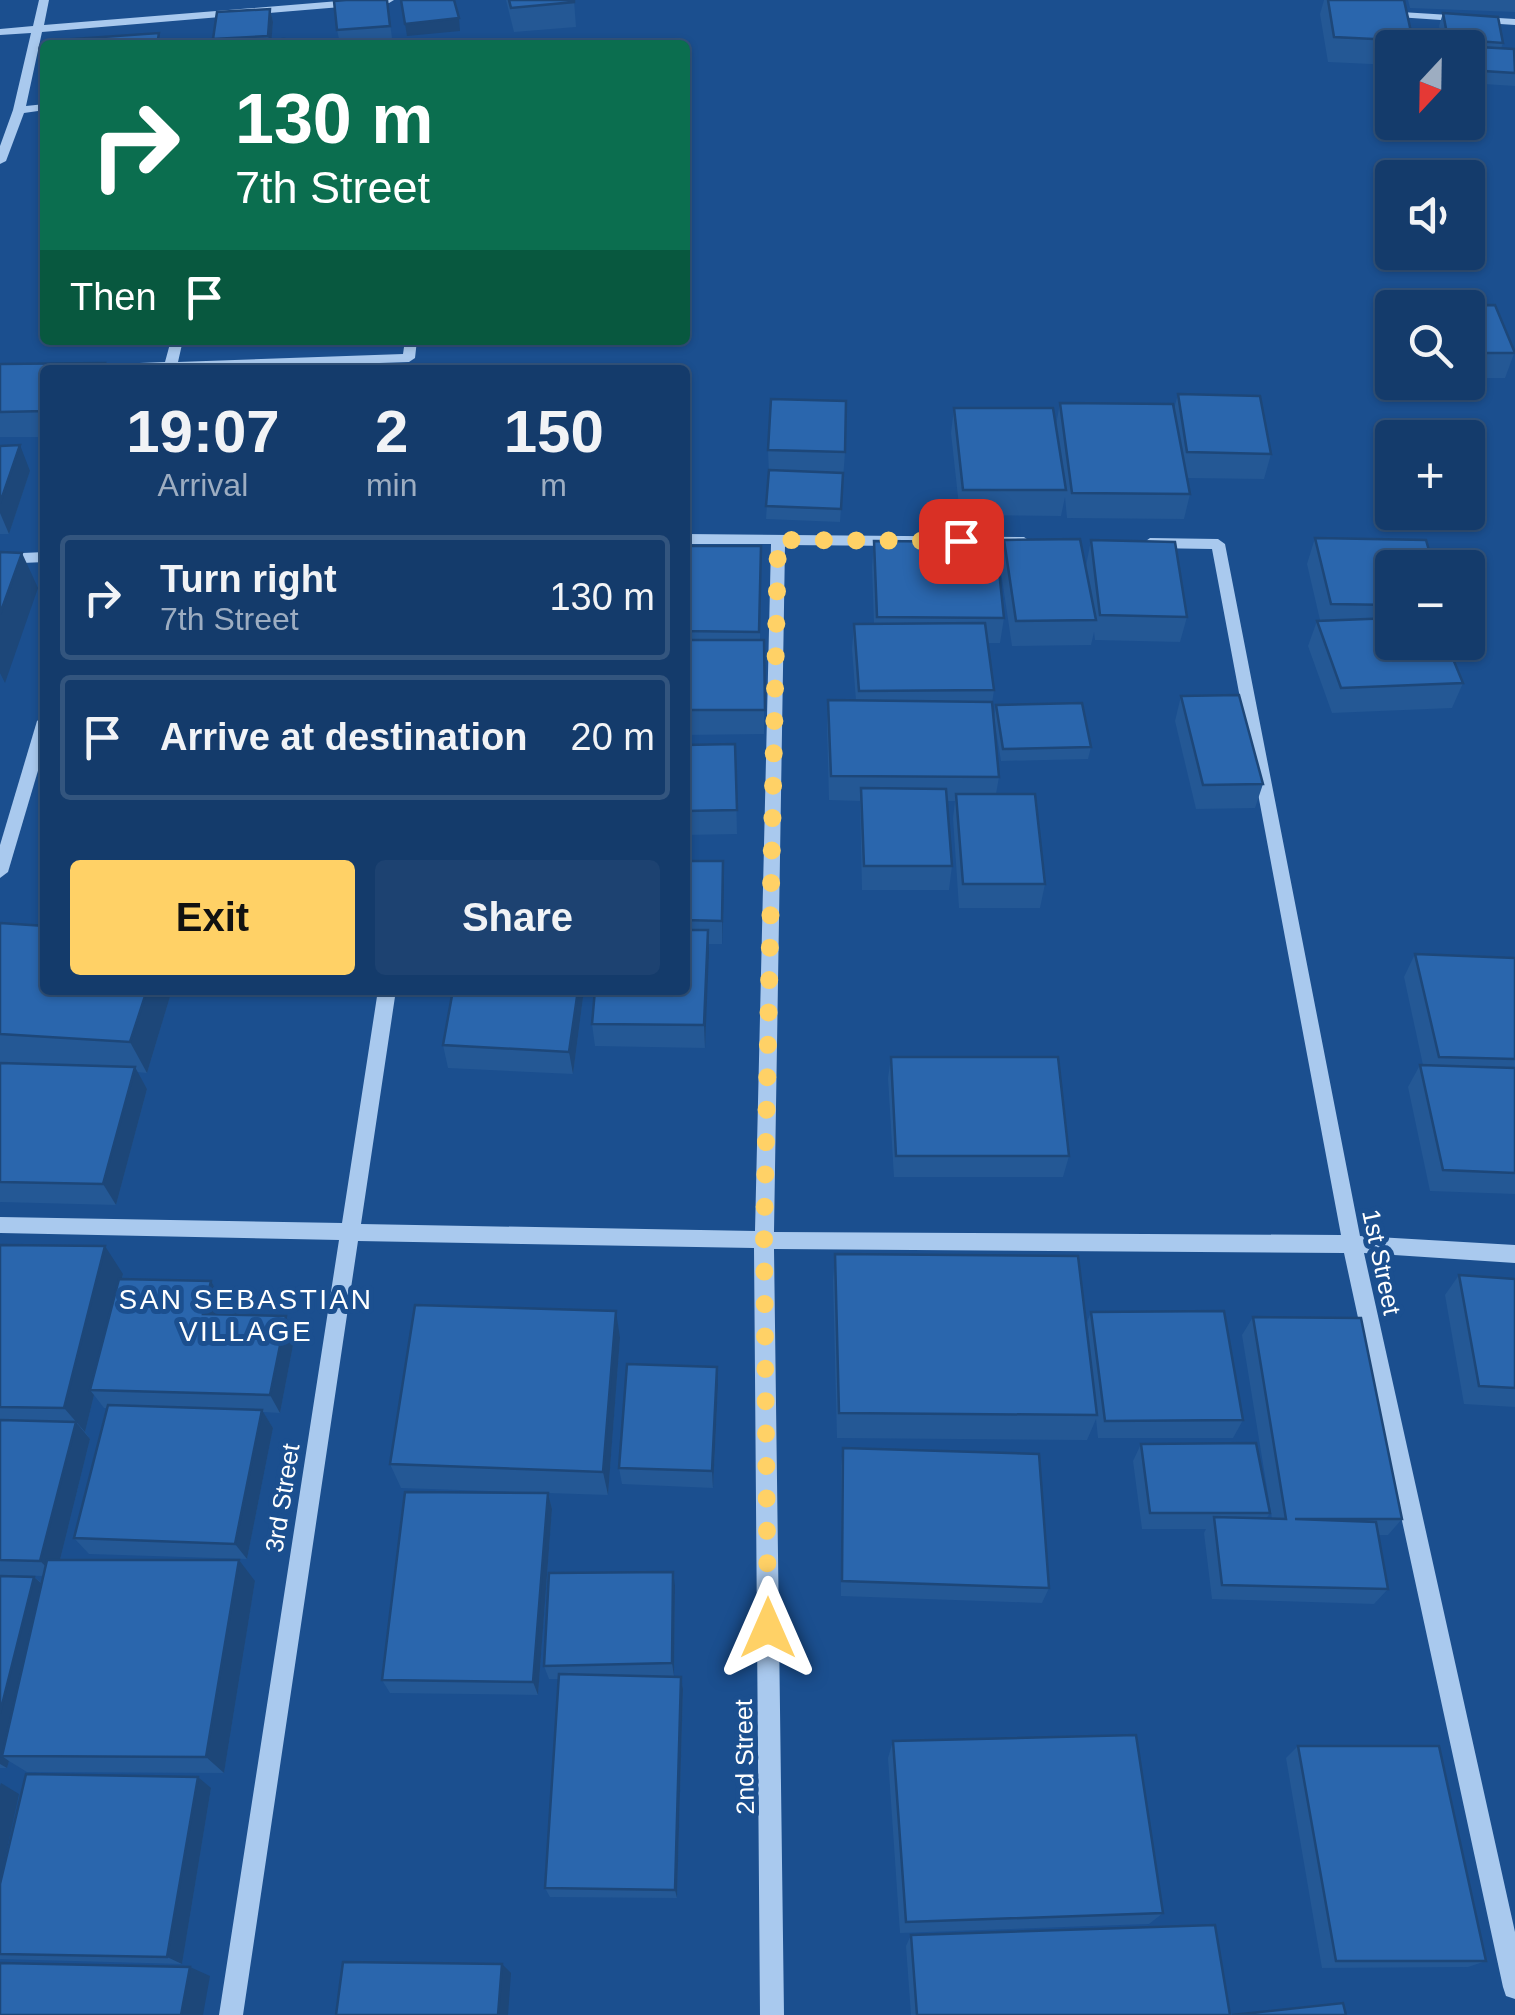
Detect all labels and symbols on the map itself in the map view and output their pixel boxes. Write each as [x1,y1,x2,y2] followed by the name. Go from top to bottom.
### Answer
[1375,30,1485,140] north arrow
[919,499,1004,584] pin
[1357,1207,1407,1317] street label: 1st Street
[118,1284,374,1347] district label: SAN SEBASTIAN VILLAGE
[260,1442,304,1554] street label: 3rd Street
[716,1576,820,1680] position arrow
[729,1699,759,1815] street label: 2nd Street

